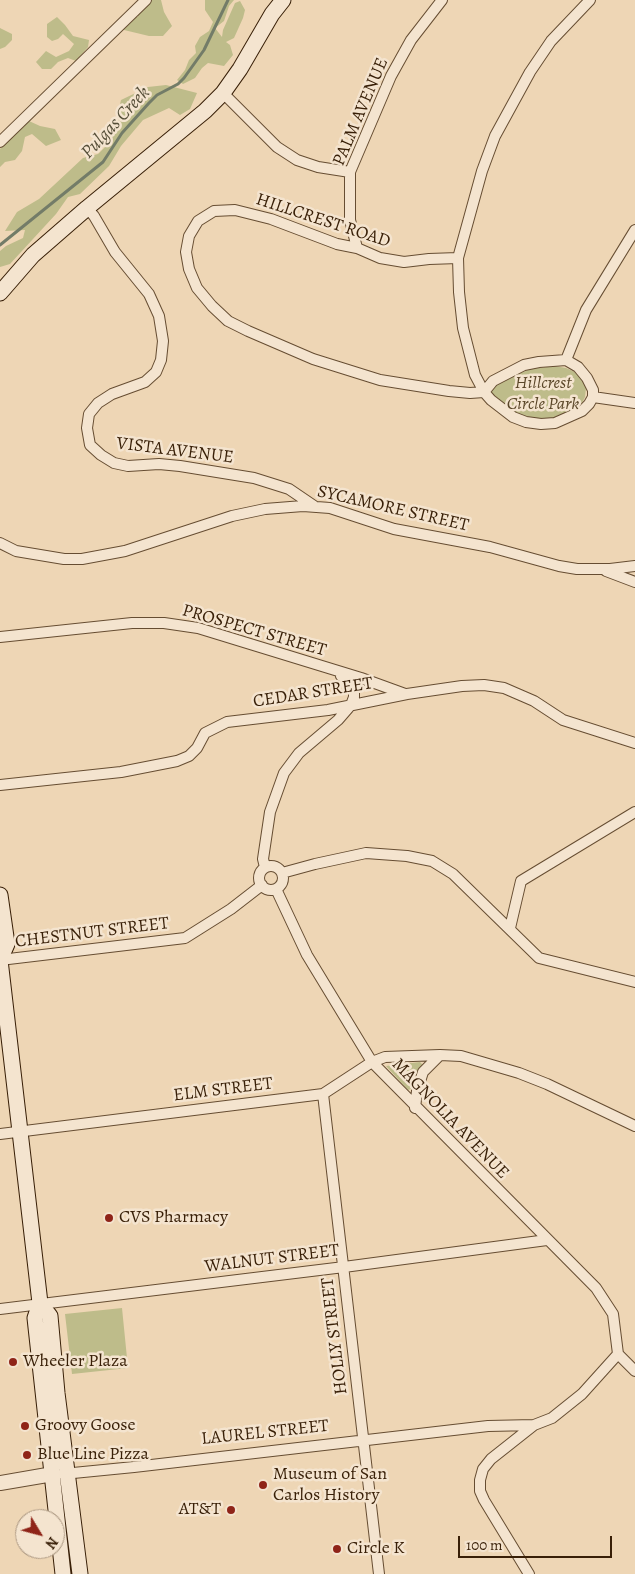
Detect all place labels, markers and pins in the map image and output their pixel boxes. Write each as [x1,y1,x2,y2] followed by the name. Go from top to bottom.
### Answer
[119,1207,228,1229] place label: CVS Pharmacy
[103,1212,115,1224] marker: CVS Pharmacy
[23,1351,128,1373] place label: Wheeler Plaza
[7,1356,19,1368] marker: Wheeler Plaza
[35,1415,135,1437] place label: Groovy Goose
[19,1420,31,1432] marker: Groovy Goose
[37,1444,149,1466] place label: Blue Line Pizza
[21,1449,33,1461] marker: Blue Line Pizza
[273,1464,387,1506] place label: Museum of San Carlos History
[257,1479,269,1491] marker: Museum of San Carlos History
[179,1499,221,1521] place label: AT&T
[225,1504,237,1516] marker: AT&T
[347,1538,405,1560] place label: Circle K
[331,1543,343,1555] marker: Circle K

